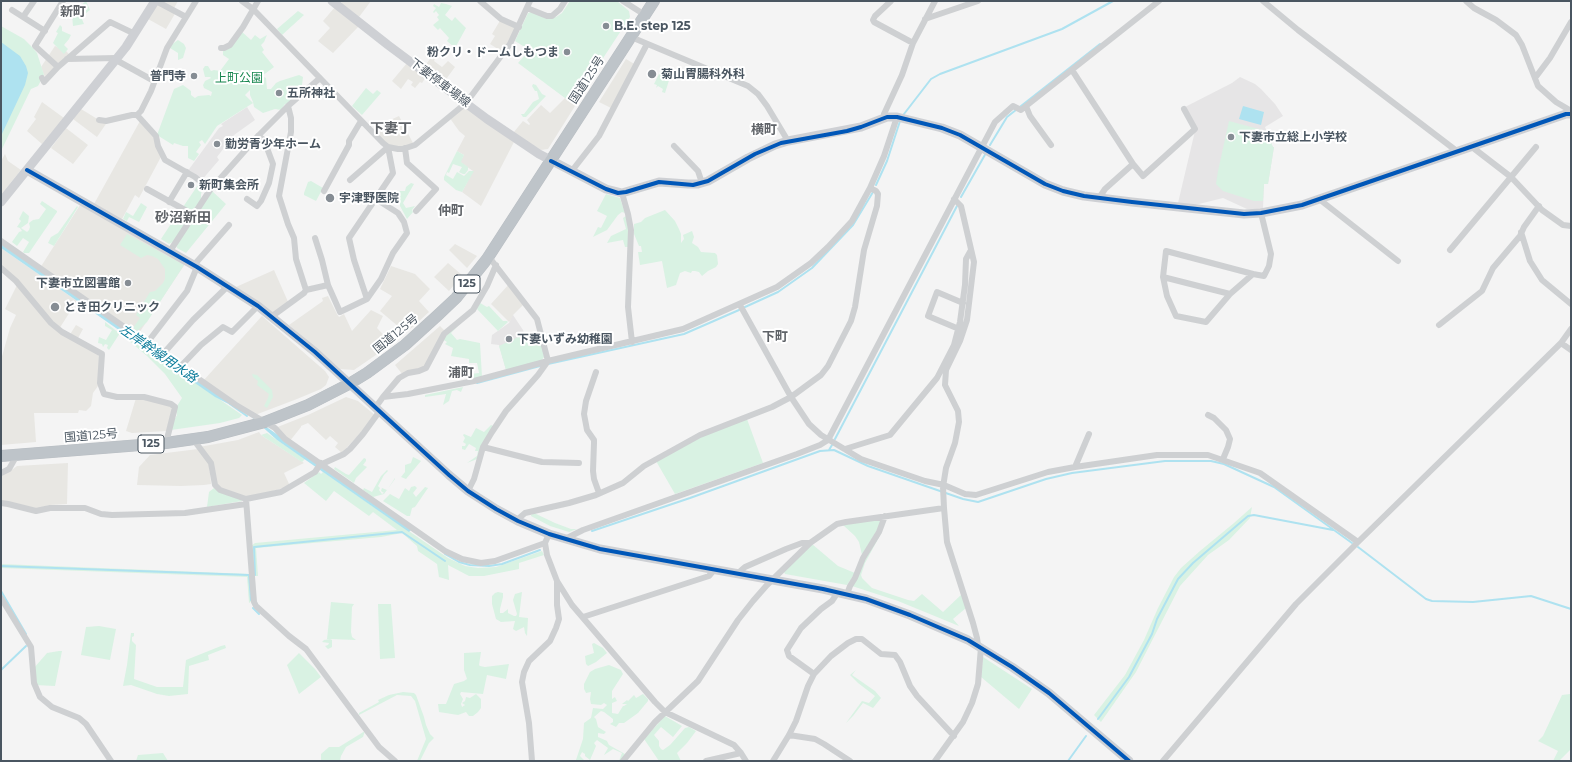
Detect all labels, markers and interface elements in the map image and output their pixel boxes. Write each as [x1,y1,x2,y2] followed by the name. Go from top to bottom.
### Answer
[60,4,86,20] district label: 新町
[614,19,691,33] place label: B.E. step 125
[601,21,611,31] marker: B.E. step 125
[427,45,559,59] place label: 粉クリ・ドームしもつま
[562,47,572,57] marker: 粉クリ・ドームしもつま
[566,53,608,107] street label: 国道125号
[407,56,473,110] street label: 下妻停車場線
[661,67,745,81] place label: 菊山胃腸科外科
[646,68,658,80] marker: 菊山胃腸科外科
[150,69,186,83] place label: 普門寺
[189,71,199,81] marker: 普門寺
[215,71,263,85] park label: 上町公園
[287,86,335,100] place label: 五所神社
[274,88,284,98] marker: 五所神社
[370,121,412,137] district label: 下妻丁
[751,122,777,138] district label: 横町
[1239,130,1347,144] place label: 下妻市立総上小学校
[1226,132,1236,142] marker: 下妻市立総上小学校
[225,137,321,151] place label: 勤労青少年ホーム
[212,139,222,149] marker: 勤労青少年ホーム
[199,178,259,192] place label: 新町集会所
[186,180,196,190] marker: 新町集会所
[339,191,399,205] place label: 宇津野医院
[324,192,336,204] marker: 宇津野医院
[438,203,464,219] district label: 仲町
[155,210,211,226] district label: 砂沼新田
[454,275,480,293] road number: 125
[36,276,120,290] place label: 下妻市立図書館
[123,278,133,288] marker: 下妻市立図書館
[64,300,160,314] place label: とき田クリニック
[49,301,61,313] marker: とき田クリニック
[371,311,421,357] street label: 国道125号
[116,322,200,386] water label: 左岸幹線用水路
[762,329,788,345] district label: 下町
[517,332,613,346] place label: 下妻いずみ幼稚園
[504,334,514,344] marker: 下妻いずみ幼稚園
[448,365,474,381] district label: 浦町
[64,426,118,446] street label: 国道125号
[138,435,164,453] road number: 125

